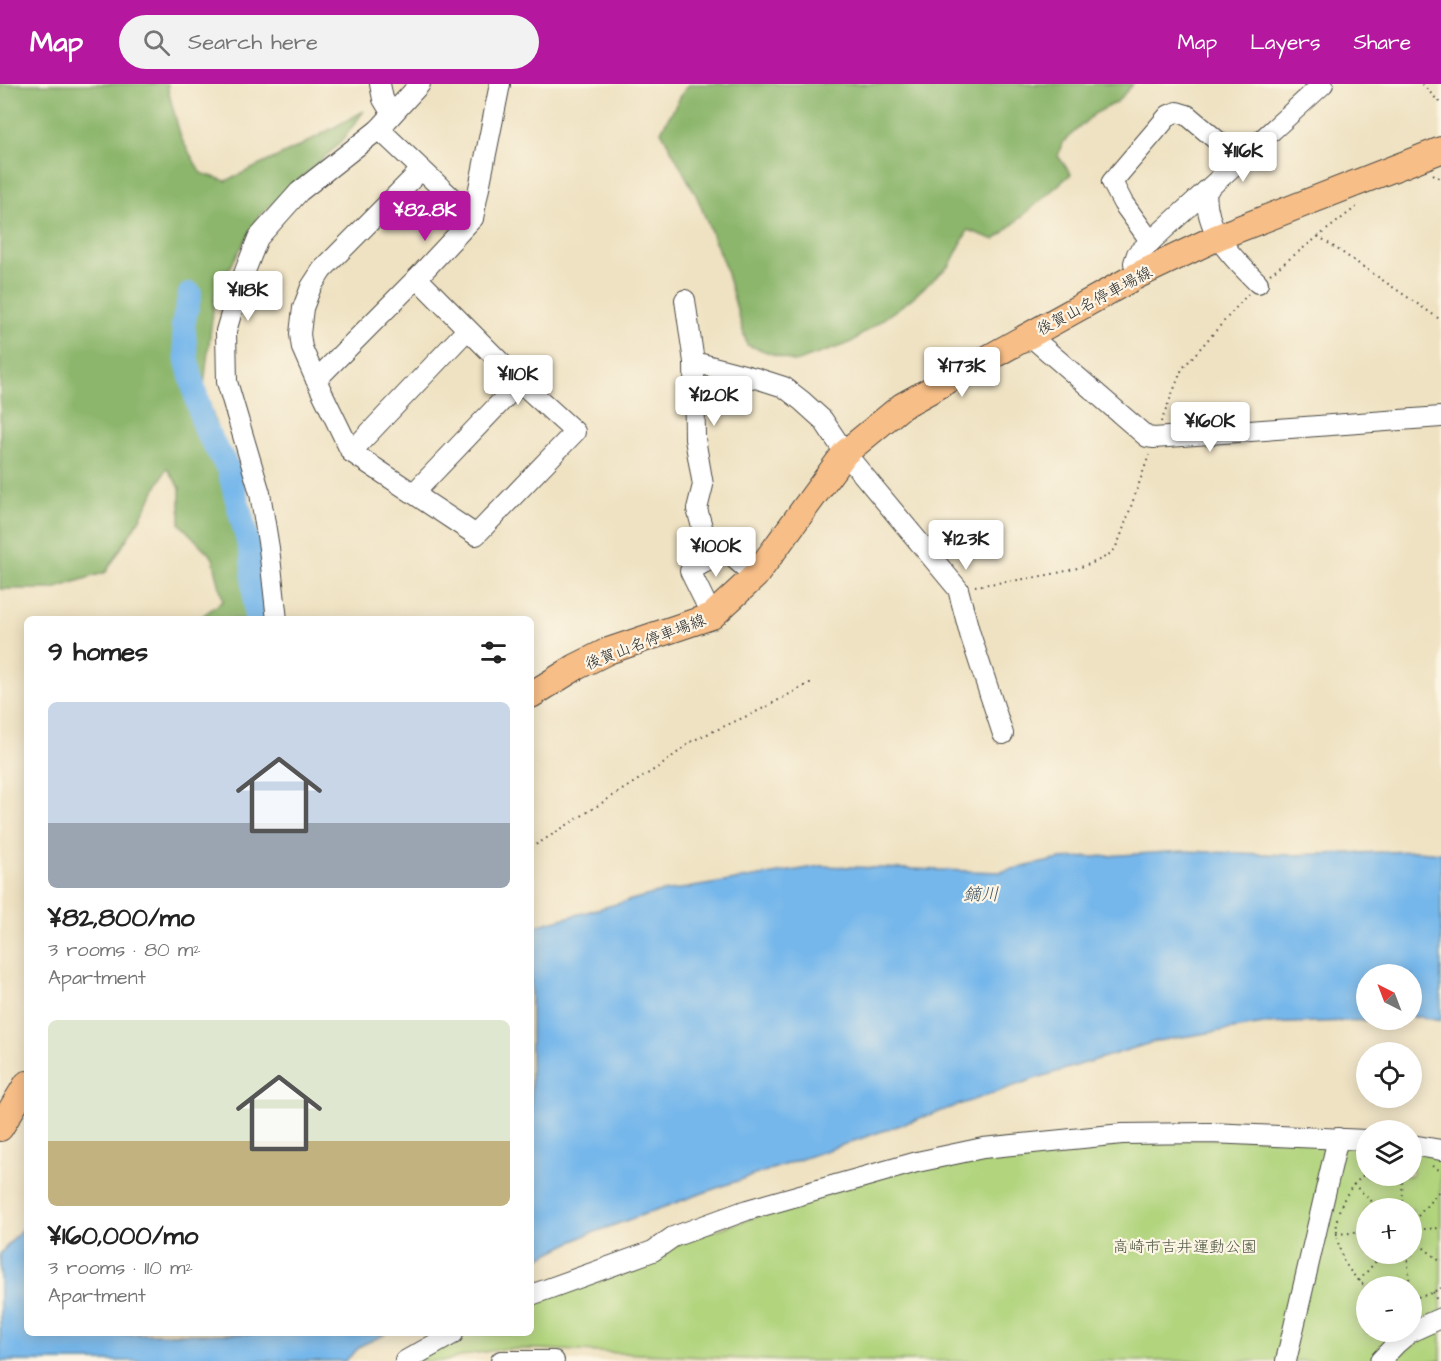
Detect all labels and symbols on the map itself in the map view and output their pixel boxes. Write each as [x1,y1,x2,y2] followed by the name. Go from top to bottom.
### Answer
[1201,132,1285,183] pin: ¥116K
[376,191,474,242] pin: ¥82.8K
[1033,261,1156,341] street label: 後賀山名停車場線
[206,271,290,322] pin: ¥118K
[920,347,1004,398] pin: ¥173K
[476,355,560,406] pin: ¥110K
[672,376,756,427] pin: ¥120K
[1168,402,1252,453] pin: ¥160K
[924,520,1008,571] pin: ¥123K
[674,527,758,578] pin: ¥100K
[582,609,709,675] street label: 後賀山名停車場線
[963,882,999,907] water label: 鏑川
[1356,964,1422,1030] north arrow
[1113,1236,1257,1258] park label: 高崎市吉井運動公園

